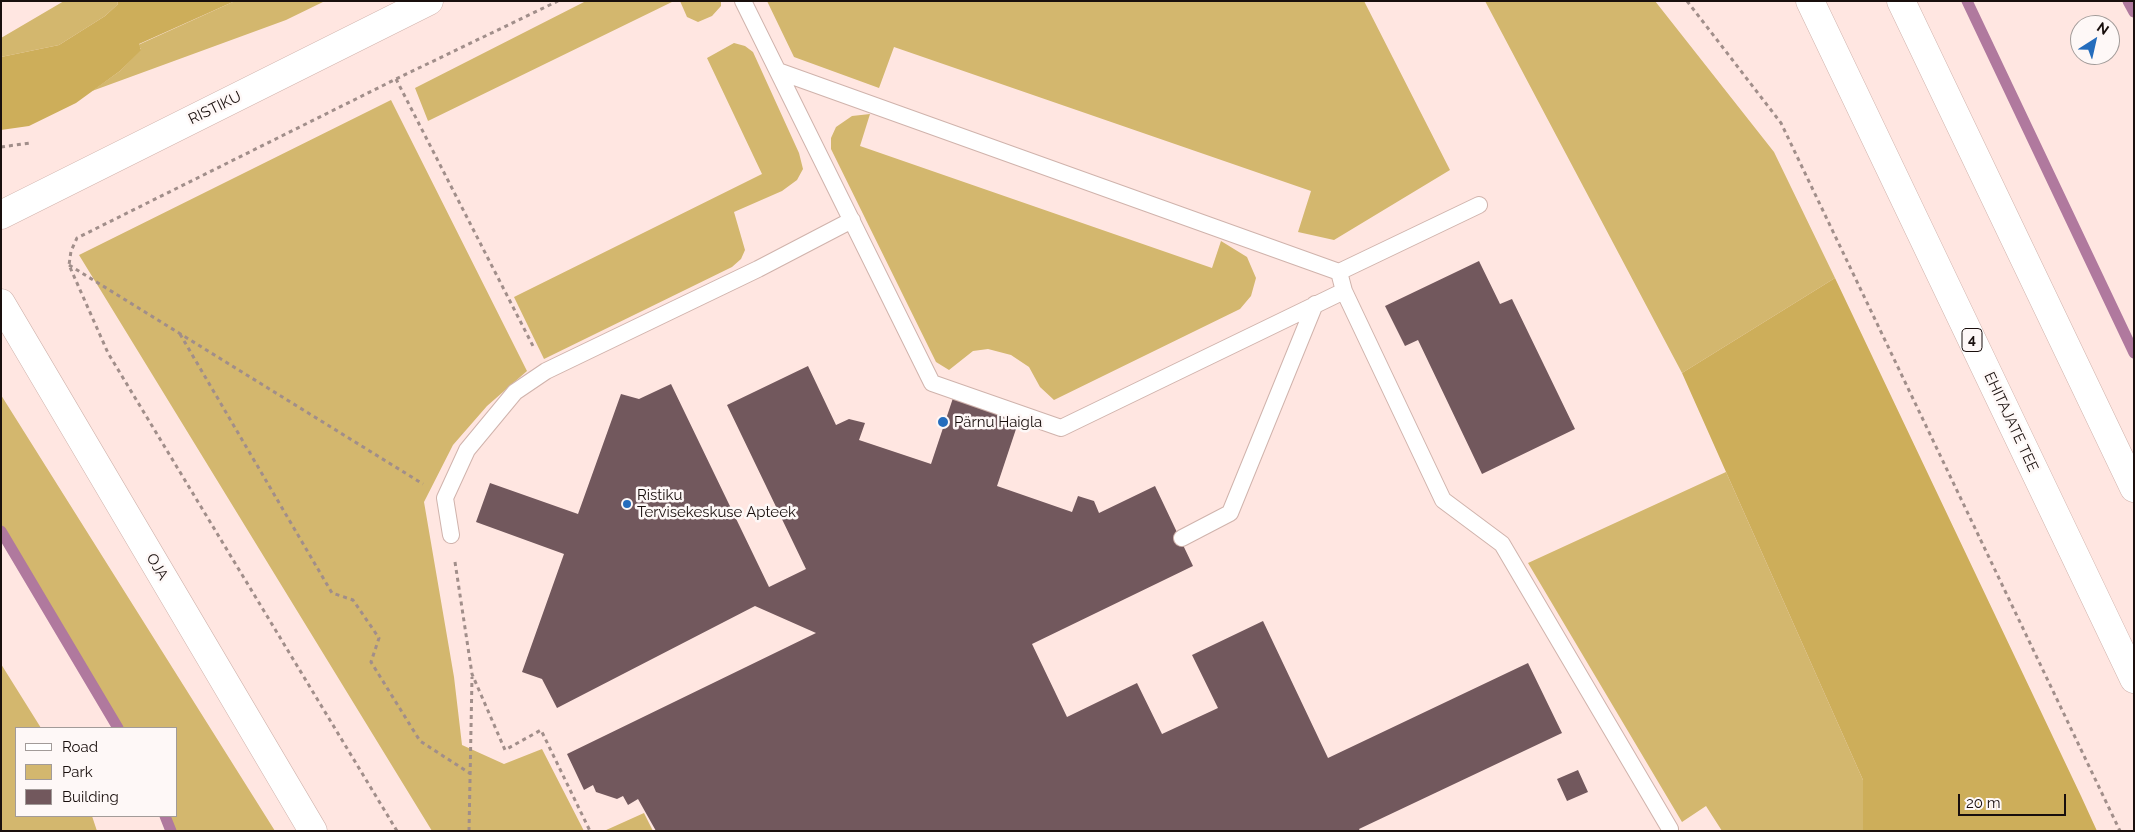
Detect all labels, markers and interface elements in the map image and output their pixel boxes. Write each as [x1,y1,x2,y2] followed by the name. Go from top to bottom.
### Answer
[2070,15,2120,65] north arrow
[2094,19,2112,38] text: N
[186,88,244,128] street label: RISTIKU
[1962,328,1982,352] road number: 4
[1980,369,2042,475] street label: EHITAJATE TEE
[954,413,1042,431] place label: Pärnu Haigla
[936,415,950,429] marker: Pärnu Haigla
[637,486,796,521] place label: Ristiku Tervisekeskuse Apteek
[621,498,633,510] marker: Ristiku Tervisekeskuse Apteek
[142,550,172,584] street label: OJA
[15,727,178,817] legend
[62,738,98,756] text: Road
[62,763,93,781] text: Park
[1960,784,2068,816] scale bar
[62,788,119,806] text: Building
[1966,794,2001,812] text: 20 m

